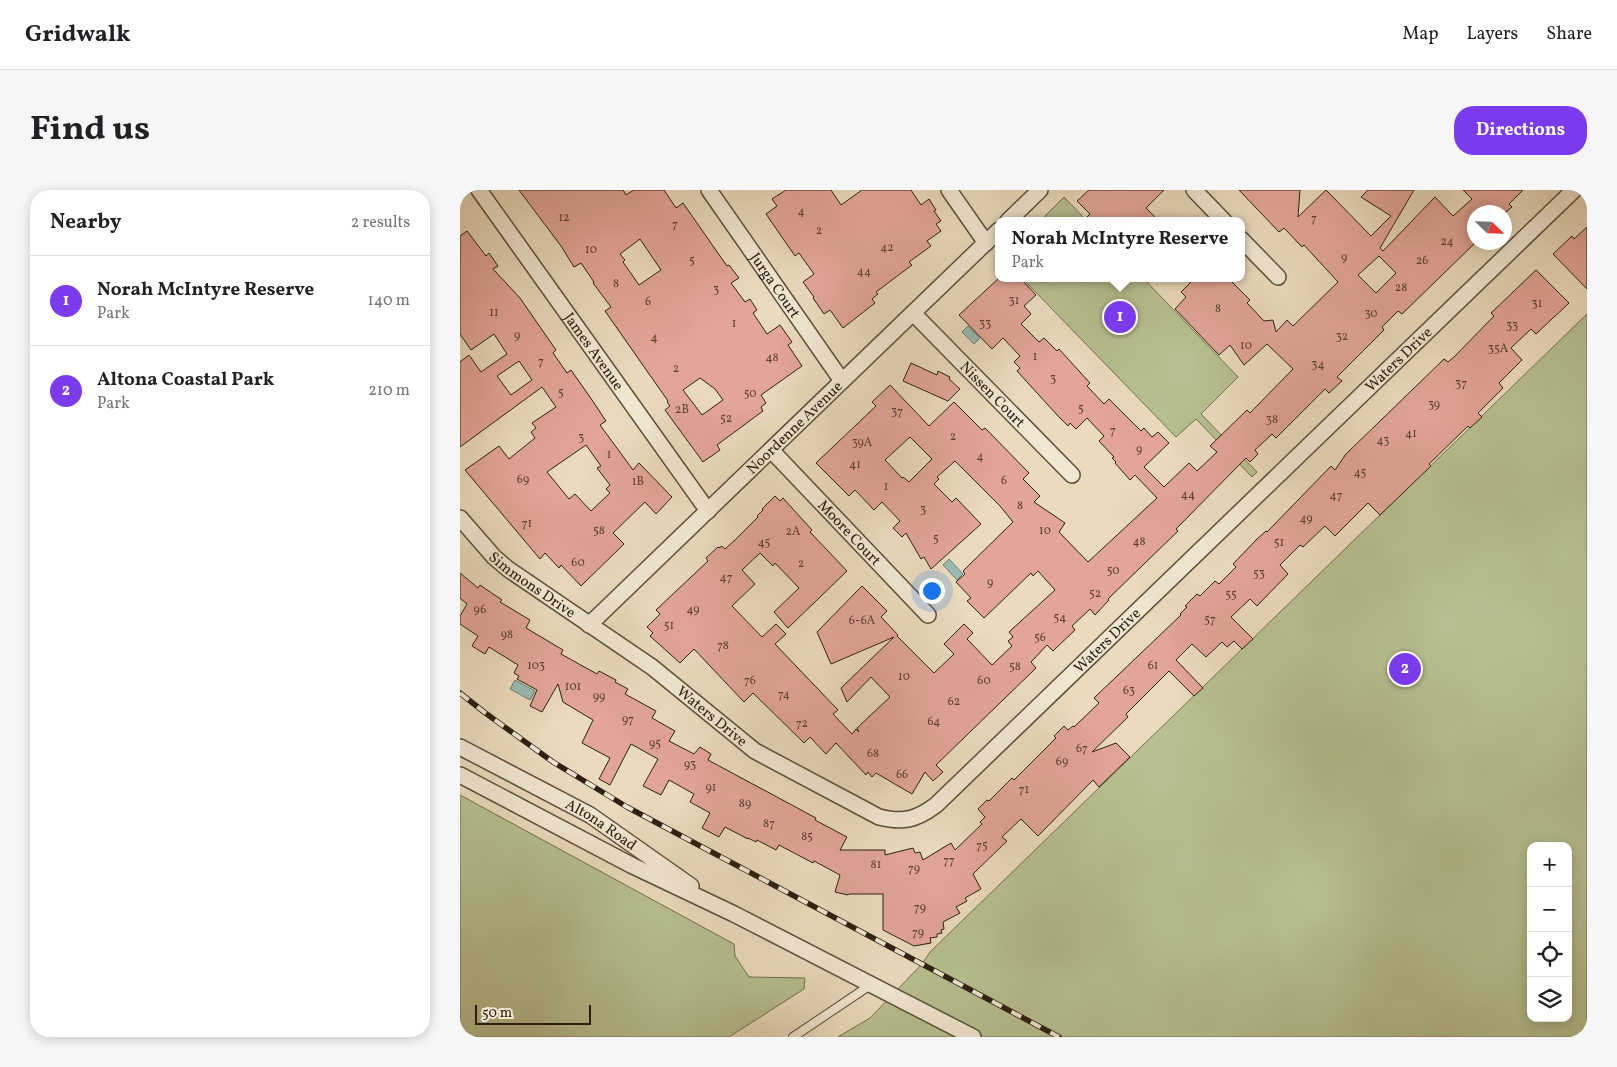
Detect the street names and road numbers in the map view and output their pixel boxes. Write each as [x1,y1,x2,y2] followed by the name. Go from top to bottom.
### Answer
[744,249,804,323] street label: Jurga Court
[558,309,628,395] street label: James Avenue
[1361,323,1438,398] street label: Waters Drive
[954,358,1029,433] street label: Nissen Court
[743,377,848,480] street label: Noordenne Avenue
[812,496,885,571] street label: Moore Court
[483,548,579,624] street label: Simmons Drive
[1070,604,1146,679] street label: Waters Drive
[671,682,751,753] street label: Waters Drive
[561,795,640,856] street label: Altona Road

